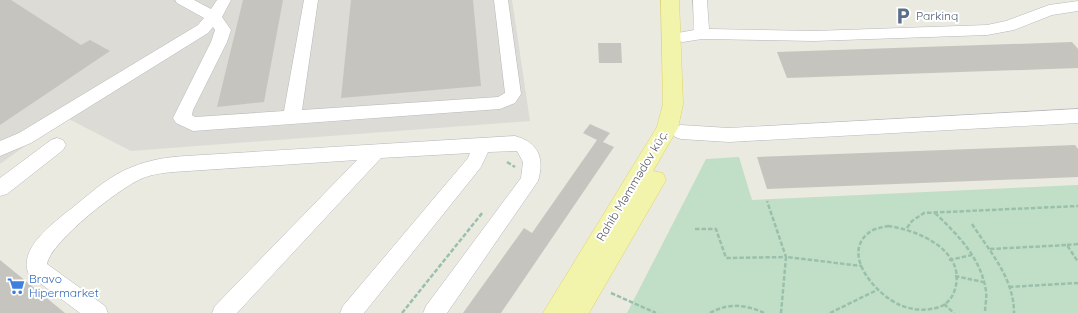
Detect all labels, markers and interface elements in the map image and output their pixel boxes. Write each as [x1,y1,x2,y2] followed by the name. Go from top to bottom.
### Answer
[893,6,913,26] parking icon: Parkinq
[916,8,958,23] place label: Parkinq
[593,128,671,244] street label: Rahib Məmmədov küç.
[29,271,99,300] place label: Bravo Hipermarket
[6,276,26,296] supermarket icon: Bravo Hipermarket

